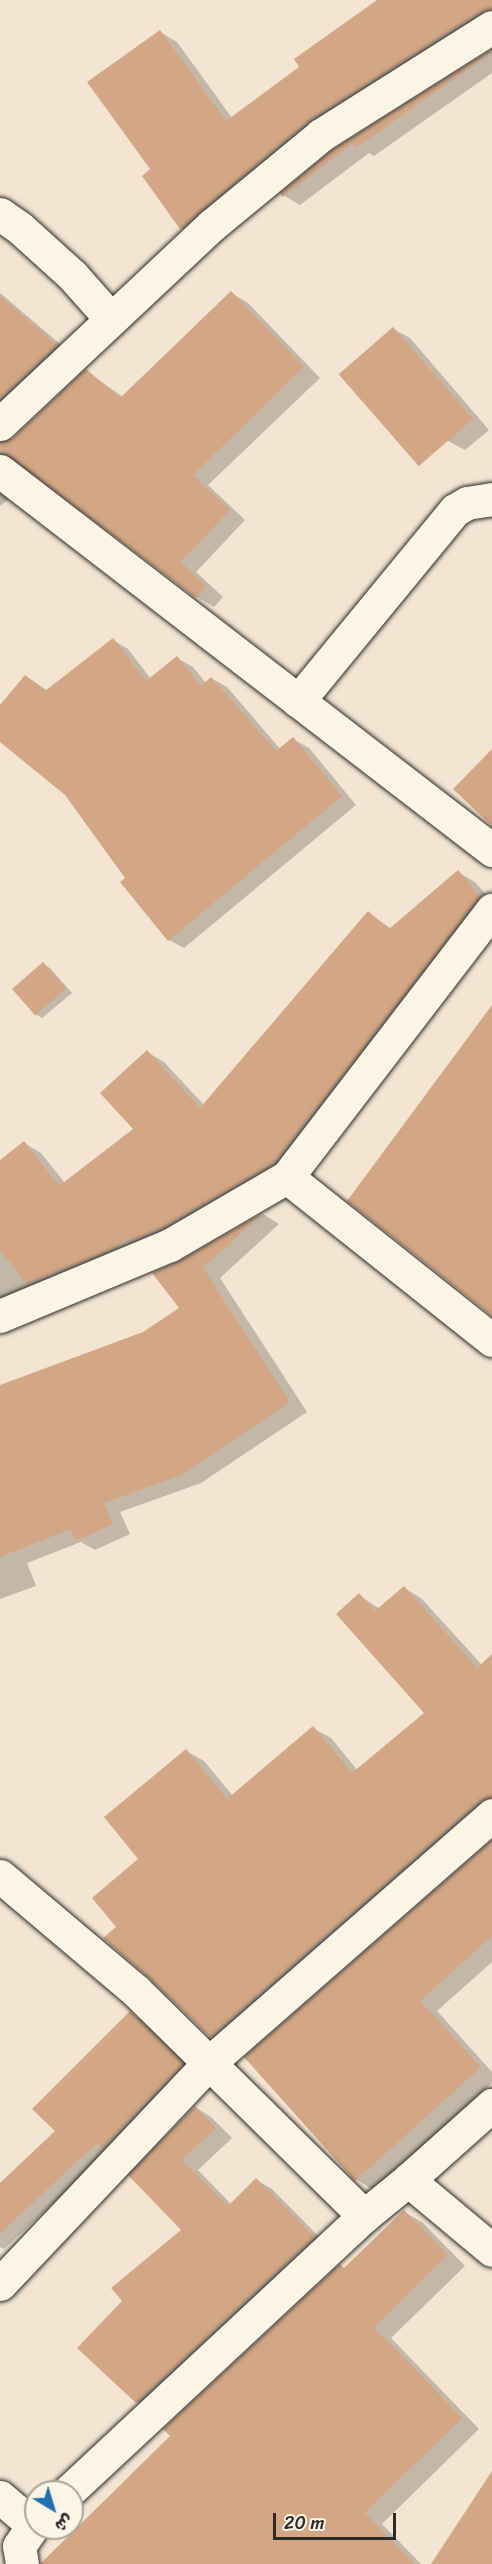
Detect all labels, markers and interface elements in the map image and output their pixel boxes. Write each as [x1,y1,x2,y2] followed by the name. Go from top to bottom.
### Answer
[24,2480,84,2540] north arrow
[276,2501,399,2539] scale bar
[48,2506,80,2540] text: ش
[284,2507,324,2539] text: 20 m

